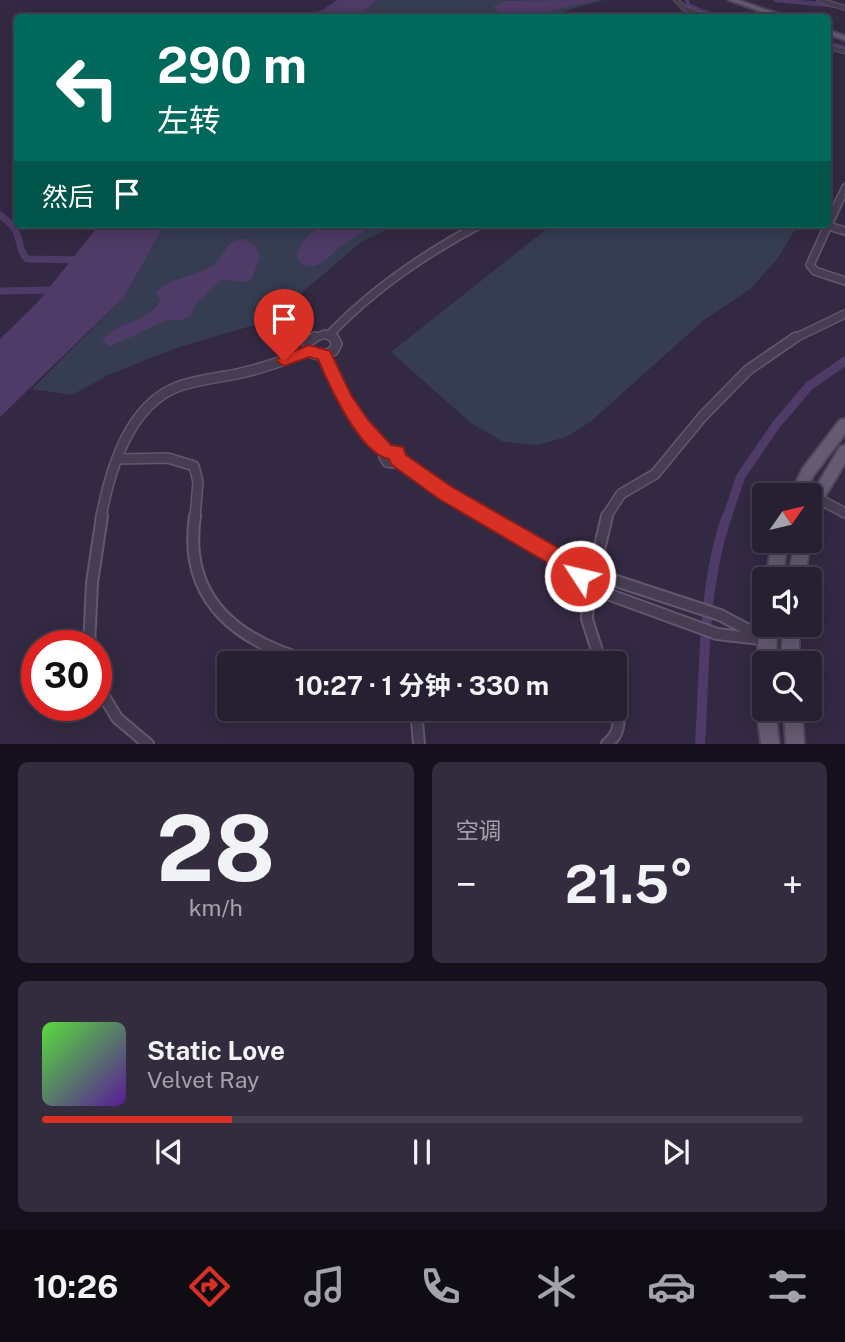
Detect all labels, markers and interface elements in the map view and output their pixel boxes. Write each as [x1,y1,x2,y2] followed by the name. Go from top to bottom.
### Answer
[157,36,307,94] text: 290 m
[42,42,133,133] icon: left
[157,102,221,139] text: 左转
[108,175,146,213] icon: arrive
[42,181,94,212] text: 然后
[254,289,314,361] pin
[265,300,303,338] icon: arrive
[752,483,822,553] north arrow
[752,483,822,721] map controls
[543,539,617,613] position arrow
[752,567,822,637] button: sound
[21,630,112,721] speed limit sign: 30
[752,651,822,721] button: search
[295,670,549,701] text: 10:27 · 1 分钟 · 330 m
[156,795,275,901] text: 28
[456,817,502,844] text: 空调
[565,854,694,915] text: 21.5°
[456,862,477,907] text: −
[782,862,803,907] text: +
[189,894,243,921] text: km/h
[147,1035,285,1066] text: Static Love
[147,1066,259,1093] text: Velvet Ray
[150,1133,188,1171] icon: previous
[403,1133,441,1171] icon: pause
[657,1133,695,1171] icon: next
[185,1262,234,1311] icon: directions
[300,1262,349,1311] icon: music
[416,1262,465,1311] icon: phone
[532,1262,581,1311] icon: climate
[647,1262,696,1311] icon: car
[763,1262,812,1311] icon: filters
[33,1268,118,1305] text: 10:26

